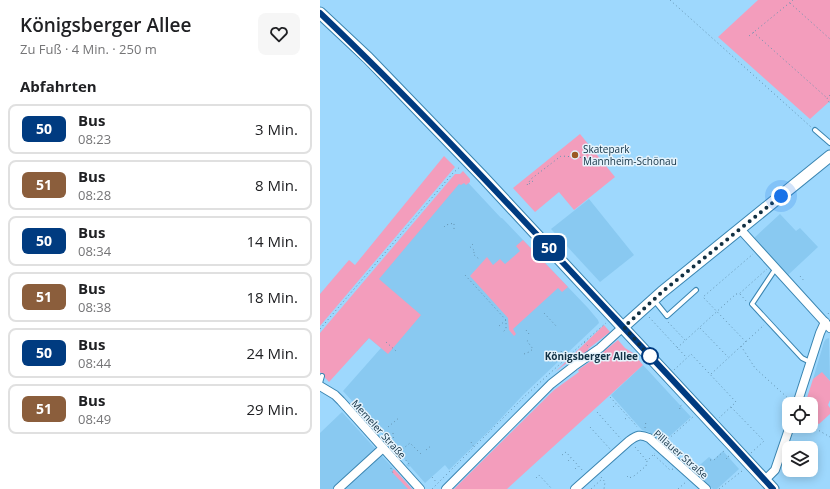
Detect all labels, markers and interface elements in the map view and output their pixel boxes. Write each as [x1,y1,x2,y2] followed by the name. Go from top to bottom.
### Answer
[20,12,192,38] text: Königsberger Allee
[258,13,300,55] button: heart
[20,40,157,58] text: Zu Fuß · 4 Min. · 250 m
[20,76,97,96] text: Abfahrten
[78,110,105,130] text: Bus
[36,119,52,138] text: 50
[255,119,298,139] text: 3 Min.
[78,130,111,148] text: 08:23
[583,142,677,168] place label: Skatepark Mannheim-Schönau
[570,150,580,160] marker: Skatepark Mannheim-Schönau
[78,166,105,186] text: Bus
[36,175,52,194] text: 51
[255,175,298,195] text: 8 Min.
[78,186,111,204] text: 08:28
[771,186,791,206] your location
[78,222,105,242] text: Bus
[36,231,52,250] text: 50
[247,231,298,251] text: 14 Min.
[531,235,567,261] line badge: 50
[541,238,557,257] text: 50
[78,242,111,260] text: 08:34
[78,278,105,298] text: Bus
[36,287,52,306] text: 51
[247,287,298,307] text: 18 Min.
[78,298,111,316] text: 08:38
[78,334,105,354] text: Bus
[36,343,52,362] text: 50
[247,343,298,363] text: 24 Min.
[641,347,659,365] marker: Königsberger Allee
[545,349,638,363] place label: Königsberger Allee
[78,354,111,372] text: 08:44
[78,390,105,410] text: Bus
[349,397,409,462] street label: Memeler Straße
[782,397,818,477] map controls
[782,397,818,433] button: locate
[36,399,52,418] text: 51
[247,399,298,419] text: 29 Min.
[78,410,111,428] text: 08:49
[651,426,712,482] street label: Pillauer Straße
[782,441,818,477] button: layers

